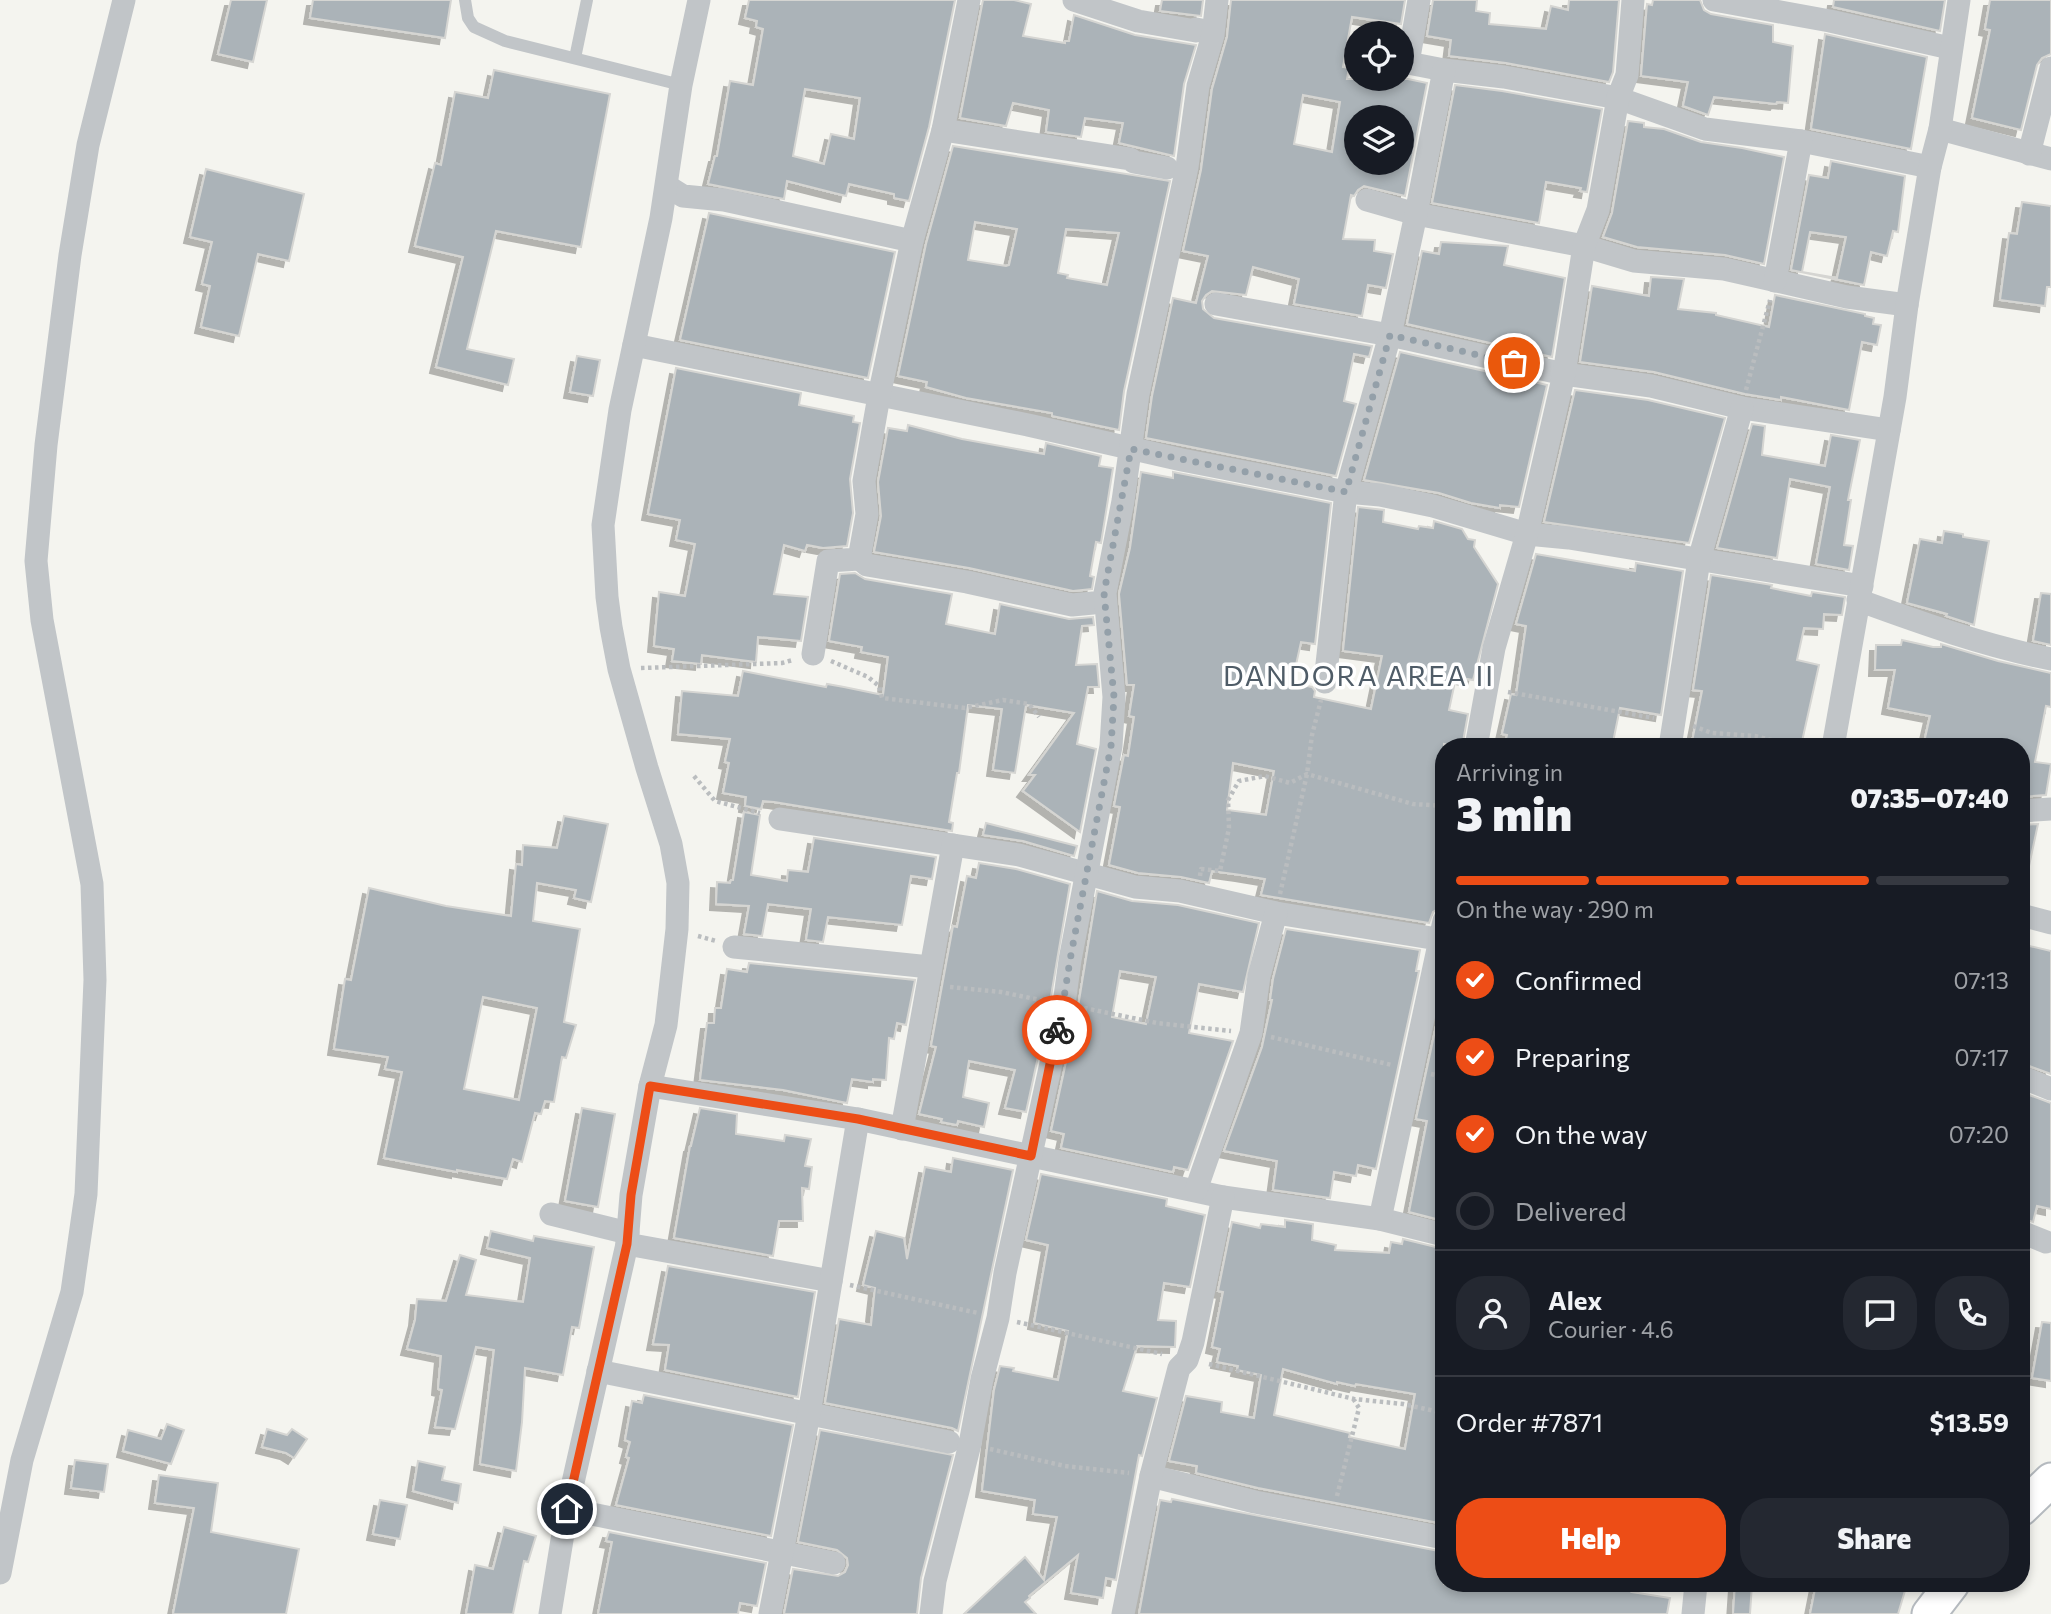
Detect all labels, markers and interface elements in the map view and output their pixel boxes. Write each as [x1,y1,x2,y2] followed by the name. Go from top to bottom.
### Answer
[1344,21,1414,175] map controls
[1344,21,1414,91] button: locate
[1344,105,1414,175] button: layers
[1484,333,1544,393] pin
[1495,344,1533,382] icon: bag
[1223,658,1495,692] district label: DANDORA AREA II
[1456,758,1563,786] text: Arriving in
[1850,782,2009,813] text: 07:35–07:40
[1456,784,1572,840] text: 3 min
[1456,895,1654,923] text: On the way · 290 m
[1456,961,1494,999] icon: check
[1515,964,1642,995] text: Confirmed
[1954,966,2009,994] text: 07:13
[1022,995,1092,1065] courier
[1038,1011,1076,1049] icon: bike
[1456,1038,1494,1076] icon: check
[1515,1041,1630,1072] text: Preparing
[1955,1043,2009,1071] text: 07:17
[1456,1115,1494,1153] icon: check
[1515,1118,1648,1149] text: On the way
[1949,1120,2009,1148] text: 07:20
[1515,1195,1626,1226] text: Delivered
[1456,1276,1530,1350] button: person
[1843,1276,1917,1350] button: chat
[1935,1276,2009,1350] button: phone
[1548,1284,1602,1315] text: Alex
[1548,1315,1674,1343] text: Courier · 4.6
[1456,1406,1603,1437] text: Order #7871
[1929,1406,2009,1437] text: $13.59
[537,1479,597,1539] pin
[548,1490,586,1528] icon: home
[1456,1498,1726,1578] button: Help
[1740,1498,2009,1578] button: Share

